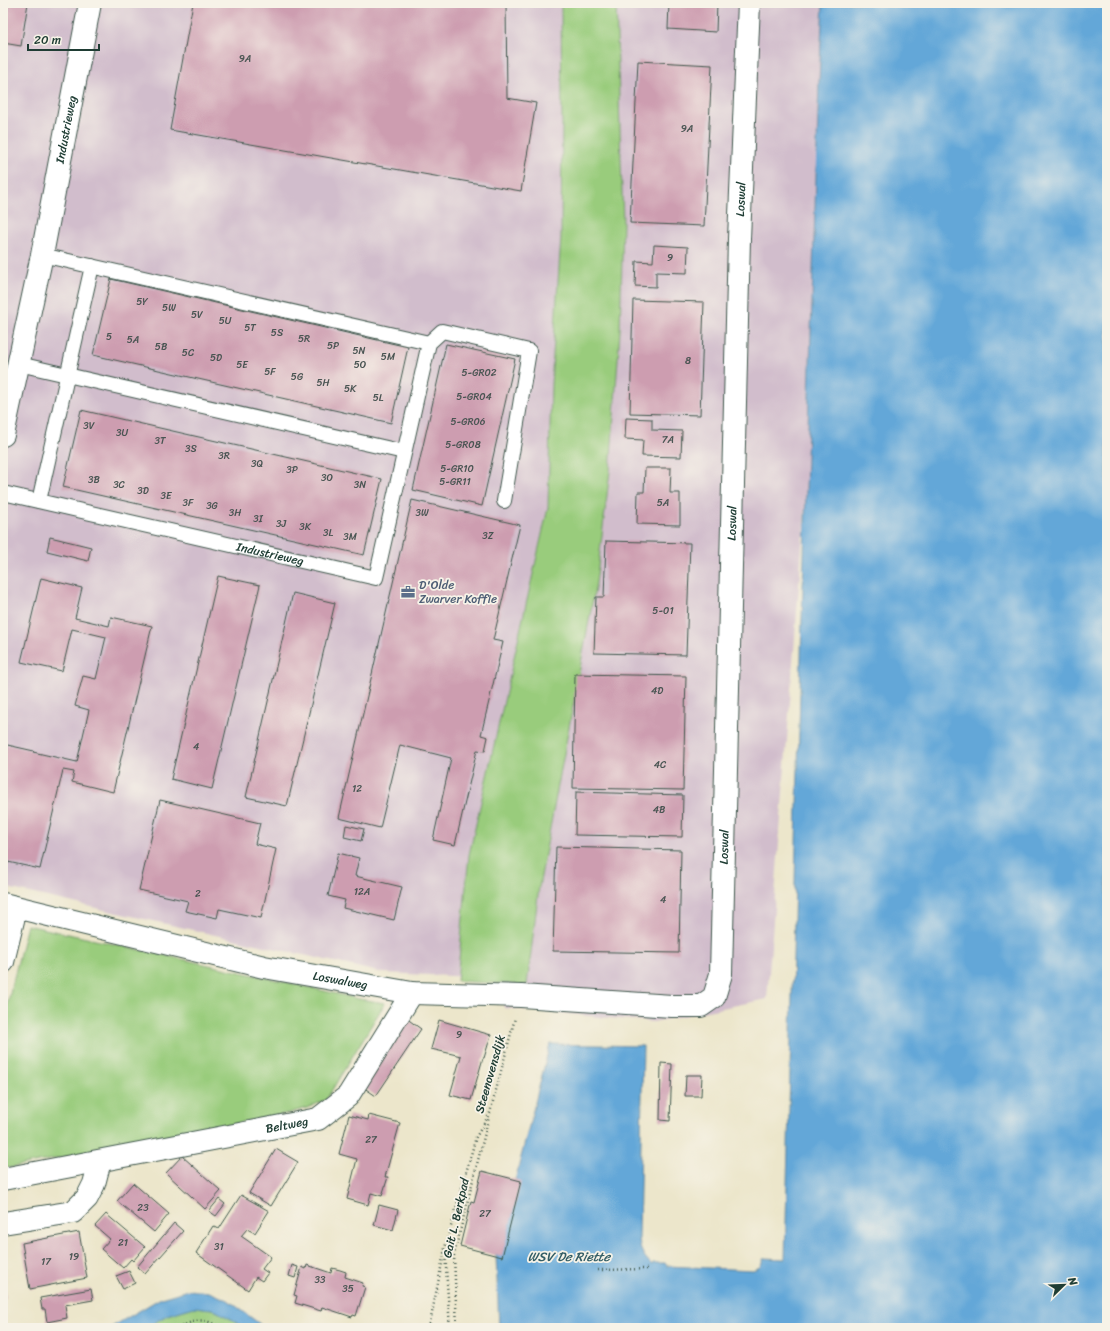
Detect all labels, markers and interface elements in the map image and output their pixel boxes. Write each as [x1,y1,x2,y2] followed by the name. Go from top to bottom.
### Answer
[28,26,99,52] scale bar
[34,29,61,51] text: 20 m
[239,50,251,68] house number: 9A
[48,94,83,166] street label: Industrieweg
[681,120,693,138] house number: 9A
[729,181,752,217] street label: Loswal
[667,249,673,267] house number: 9
[136,293,149,311] house number: 5Y
[162,299,176,317] house number: 5W
[191,306,203,324] house number: 5V
[219,312,232,330] house number: 5U
[244,319,257,337] house number: 5T
[271,324,284,342] house number: 5S
[106,328,112,346] house number: 5
[298,330,310,348] house number: 5R
[127,331,139,349] house number: 5A
[327,337,339,355] house number: 5P
[155,338,168,356] house number: 5B
[352,342,366,360] house number: 5N
[182,344,195,362] house number: 5C
[381,348,396,366] house number: 5M
[210,349,222,367] house number: 5D
[685,352,691,370] house number: 8
[236,356,249,374] house number: 5E
[354,356,367,374] house number: 5O
[264,363,276,381] house number: 5F
[461,364,497,382] house number: 5-GR02
[291,368,304,386] house number: 5G
[316,374,330,392] house number: 5H
[344,380,357,398] house number: 5K
[456,388,492,406] house number: 5-GR04
[373,389,384,407] house number: 5L
[450,413,486,431] house number: 5-GR06
[83,417,95,435] house number: 3V
[116,424,128,442] house number: 3U
[662,431,674,449] house number: 7A
[154,432,167,450] house number: 3T
[445,436,481,454] house number: 5-GR08
[185,440,198,458] house number: 3S
[218,447,230,465] house number: 3R
[251,455,263,473] house number: 3Q
[440,460,474,478] house number: 5-GR10
[286,461,298,479] house number: 3P
[321,469,333,487] house number: 3O
[88,471,101,489] house number: 3B
[439,473,471,491] house number: 5-GR11
[113,476,126,494] house number: 3C
[354,476,366,494] house number: 3N
[137,482,149,500] house number: 3D
[160,487,173,505] house number: 3E
[183,494,194,512] house number: 3F
[657,494,669,512] house number: 5A
[206,497,219,515] house number: 3G
[229,504,241,522] house number: 3H
[415,504,429,522] house number: 3W
[721,505,743,541] street label: Loswal
[253,510,264,528] house number: 3I
[276,515,286,533] house number: 3J
[299,518,312,536] house number: 3K
[323,524,333,542] house number: 3L
[482,527,494,545] house number: 3Z
[343,528,358,546] house number: 3M
[233,535,306,572] street label: Industrieweg
[419,574,497,610] place label: D'Olde Zwarver Koffie
[400,584,416,600] office icon: D'Olde Zwarver Koffie
[652,602,674,620] house number: 5-01
[651,682,663,700] house number: 4D
[193,738,199,756] house number: 4
[654,756,667,774] house number: 4C
[352,780,362,798] house number: 12
[653,801,666,819] house number: 4B
[713,829,736,865] street label: Loswal
[354,883,370,901] house number: 12A
[195,885,201,903] house number: 2
[660,891,666,909] house number: 4
[311,965,369,996] street label: Loswalweg
[456,1026,462,1044] house number: 9
[468,1031,512,1116] street label: Steenovensdijk
[264,1110,310,1140] street label: Beltweg
[365,1131,378,1149] house number: 27
[436,1174,476,1260] street label: Gait L. Berkpad
[137,1199,149,1217] house number: 23
[479,1205,492,1223] house number: 27
[118,1234,128,1252] house number: 21
[214,1238,224,1256] house number: 31
[528,1245,611,1268] water label: WSV De Riette
[69,1248,79,1266] house number: 19
[41,1253,52,1271] house number: 17
[1044,1265,1084,1305] north arrow
[315,1271,326,1289] house number: 33
[1062,1273,1083,1289] text: N
[342,1280,354,1298] house number: 35

